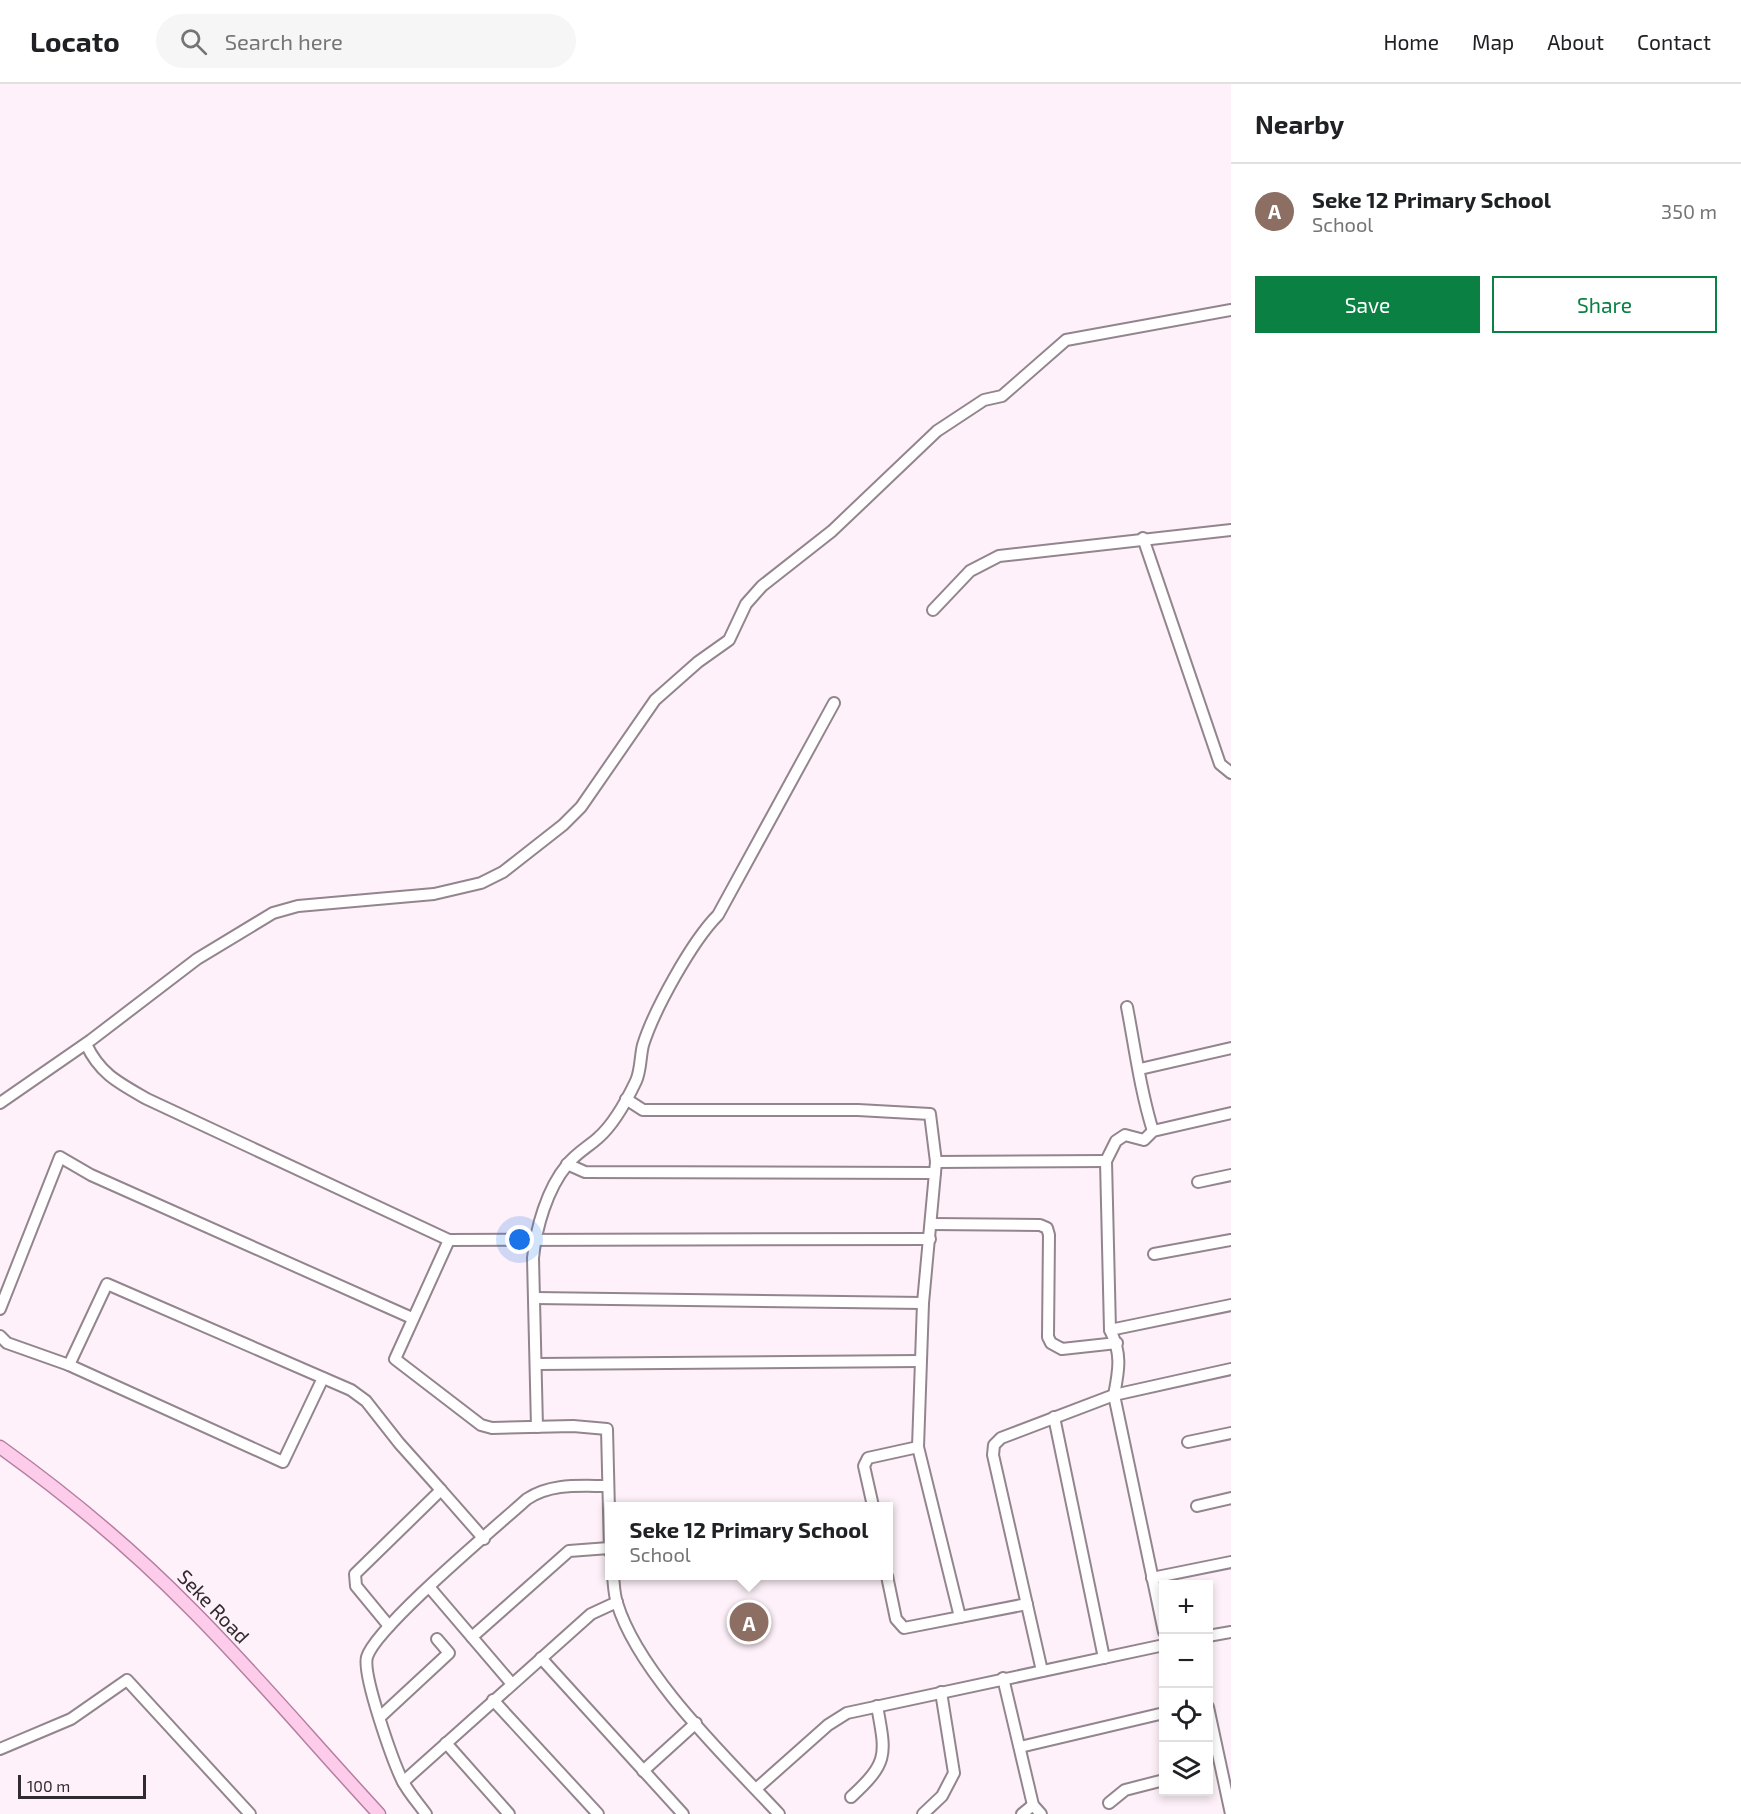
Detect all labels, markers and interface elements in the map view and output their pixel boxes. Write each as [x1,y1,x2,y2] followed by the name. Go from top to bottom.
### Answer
[156,14,576,68] search box
[30,24,120,58] text: Locato
[177,25,210,58] icon: search
[225,28,343,54] text: Search here
[1383,29,1439,54] text: Home
[1472,29,1514,54] text: Map
[1547,29,1604,54] text: About
[1637,29,1711,54] text: Contact
[1255,108,1344,139] text: Nearby
[1312,186,1551,212] text: Seke 12 Primary School
[1268,199,1281,223] text: A
[1661,199,1717,223] text: 350 m
[1312,212,1373,236] text: School
[1255,276,1480,333] button: Save
[1492,276,1717,333] button: Share
[505,1225,534,1254] your location
[605,1502,893,1580] popup
[630,1516,868,1542] text: Seke 12 Primary School
[630,1542,691,1566] text: School
[173,1564,255,1648] street label: Seke Road
[1159,1580,1213,1796] map controls
[1159,1580,1213,1634] button: +
[730,1600,768,1644] pin: A
[1159,1634,1213,1688] button: −
[1159,1688,1213,1742] button: locate
[1159,1742,1213,1796] button: layers
[18,1772,146,1800] scale bar
[27,1776,70,1795] text: 100 m

